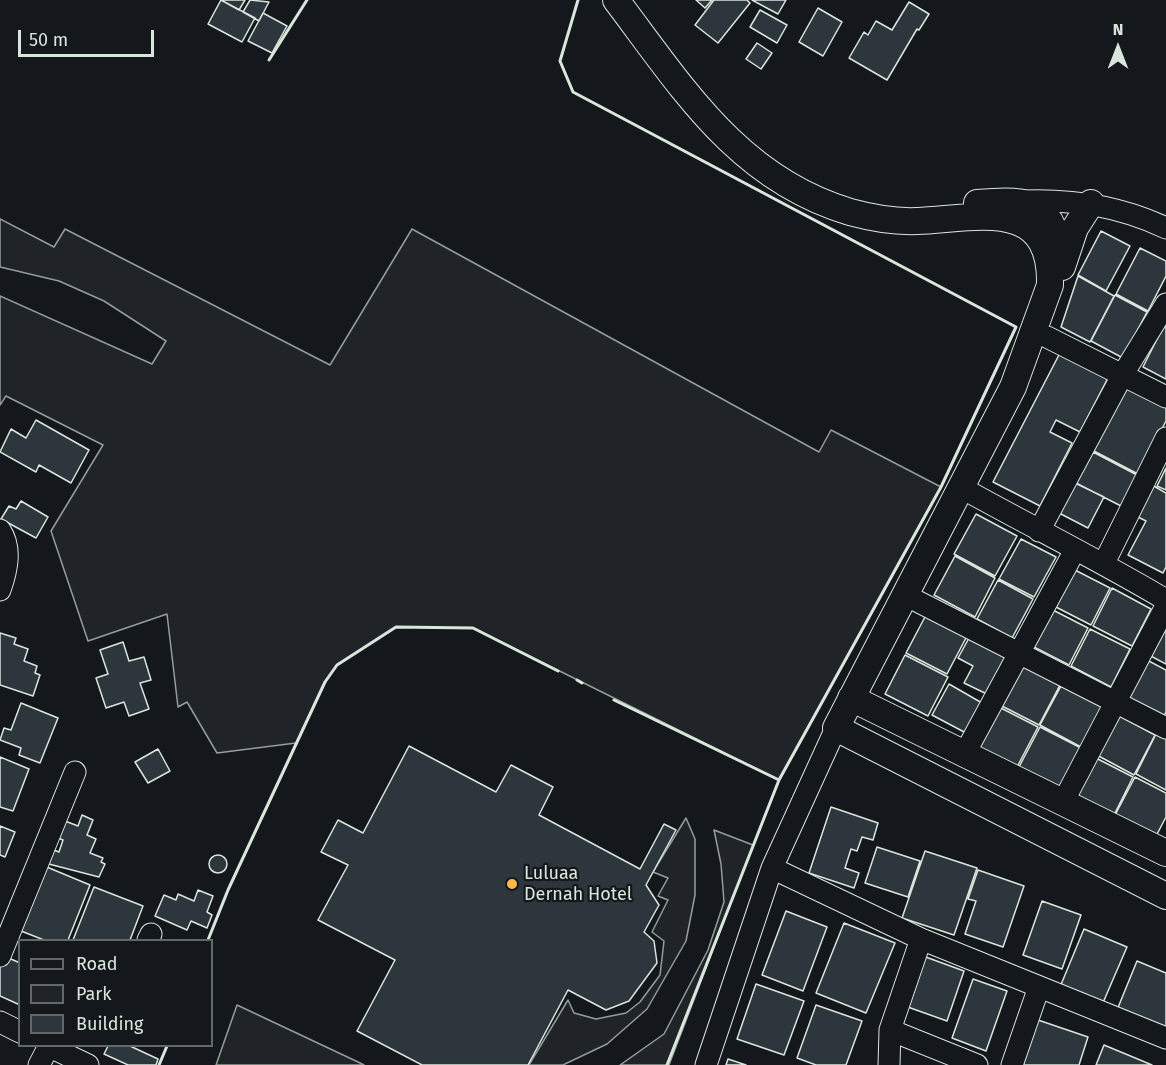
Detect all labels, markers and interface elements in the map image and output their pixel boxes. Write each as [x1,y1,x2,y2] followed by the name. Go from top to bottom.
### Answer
[21,18,158,56] scale bar
[1088,18,1148,78] north arrow
[1113,20,1123,39] text: N
[29,29,68,51] text: 50 m
[524,863,632,906] place label: Luluaa Dernah Hotel
[505,877,519,891] marker: Luluaa Dernah Hotel
[18,939,213,1047] legend
[76,953,118,975] text: Road
[76,983,111,1005] text: Park
[76,1013,143,1035] text: Building

